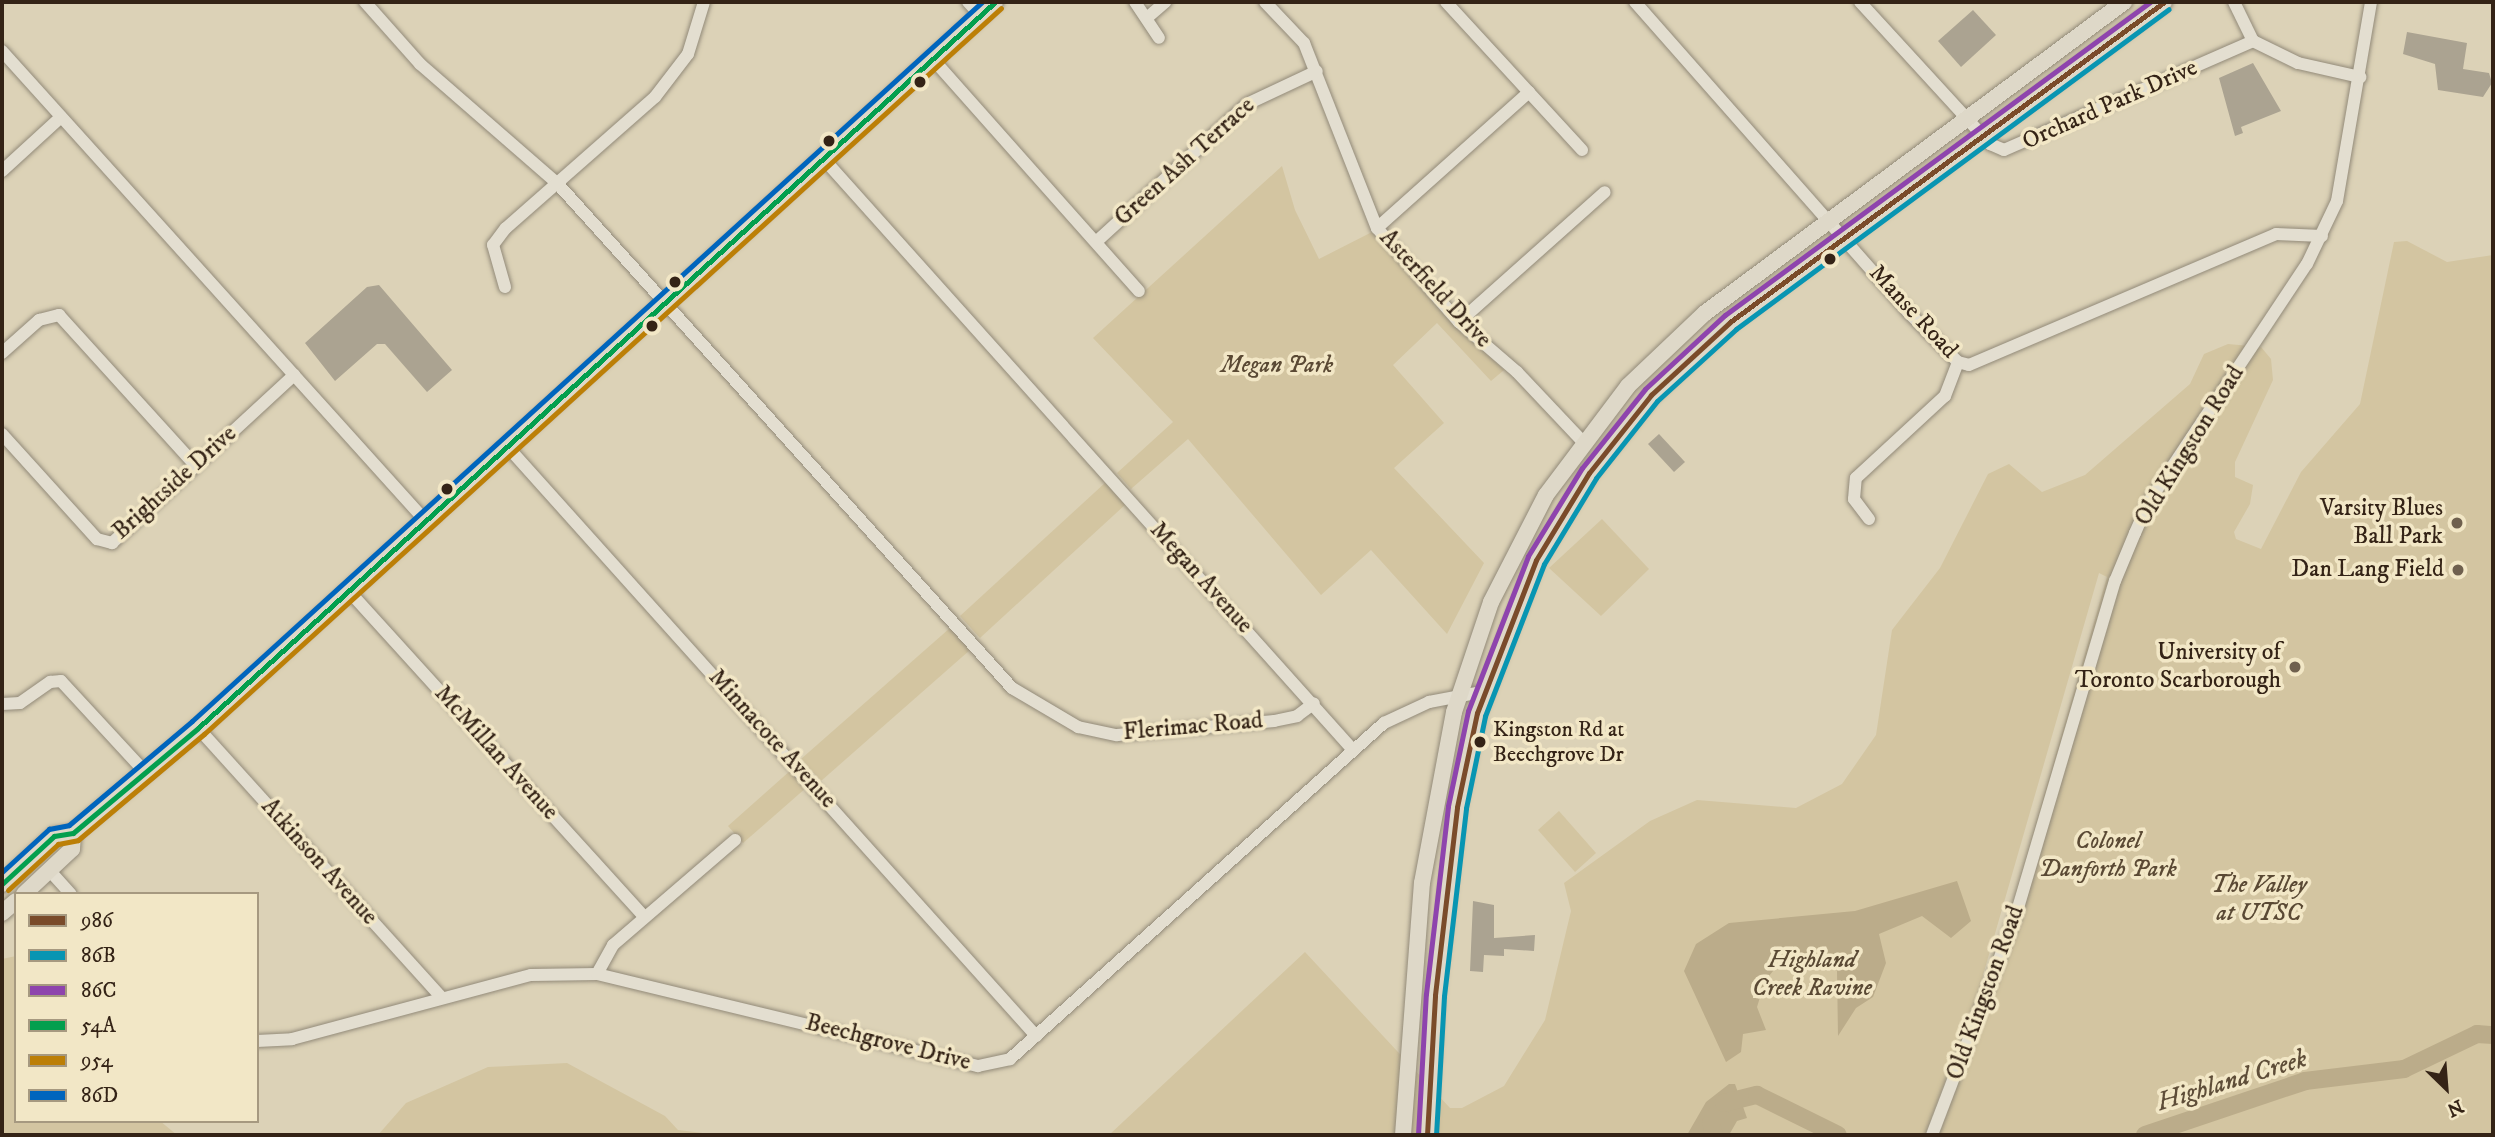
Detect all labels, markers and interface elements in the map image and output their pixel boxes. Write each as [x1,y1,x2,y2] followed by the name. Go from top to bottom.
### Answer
[2018,54,2202,156] street label: Orchard Park Drive
[913,75,927,89] unlabelled marker
[1109,92,1261,232] street label: Green Ash Terrace
[822,134,836,148] unlabelled marker
[1373,224,1497,354] street label: Asterfield Drive
[1823,252,1837,266] unlabelled marker
[1862,259,1964,365] street label: Manse Road
[668,275,682,289] unlabelled marker
[645,319,659,333] unlabelled marker
[1221,352,1333,380] park label: Megan Park
[2129,361,2251,531] street label: Old Kingston Road
[107,420,243,546] street label: Brightside Drive
[440,482,454,496] unlabelled marker
[2320,495,2443,551] place label: Varsity Blues Ball Park
[2449,515,2465,531] marker: Varsity Blues Ball Park
[1143,516,1259,640] street label: Megan Avenue
[2291,556,2444,584] place label: Dan Lang Field
[2450,562,2466,578] marker: Dan Lang Field
[2075,639,2281,695] place label: University of Toronto Scarborough
[2287,659,2303,675] marker: University of Toronto Scarborough
[702,663,842,815] street label: Minnacote Avenue
[428,680,564,826] street label: McMillan Avenue
[1122,707,1264,747] street label: Flerimac Road
[1493,716,1624,768] place label: Kingston Rd at Beechgrove Dr
[1473,735,1487,749] marker: Kingston Rd at Beechgrove Dr
[255,793,383,931] street label: Atkinson Avenue
[2039,828,2177,884] park label: Colonel Danforth Park
[2211,872,2307,928] park label: The Valley at UTSC
[14,892,259,1123] legend
[1941,902,2031,1084] street label: Old Kingston Road
[81,908,113,934] text: 986
[81,943,116,969] text: 86B
[1752,947,1872,1003] park label: Highland Creek Ravine
[81,978,116,1004] text: 86C
[802,1009,974,1077] street label: Beechgrove Drive
[81,1013,116,1039] text: 54A
[2153,1043,2311,1119] water label: Highland Creek
[81,1048,113,1074] text: 954
[2411,1053,2481,1123] north arrow
[81,1083,118,1109] text: 86D
[2443,1094,2467,1121] text: N

